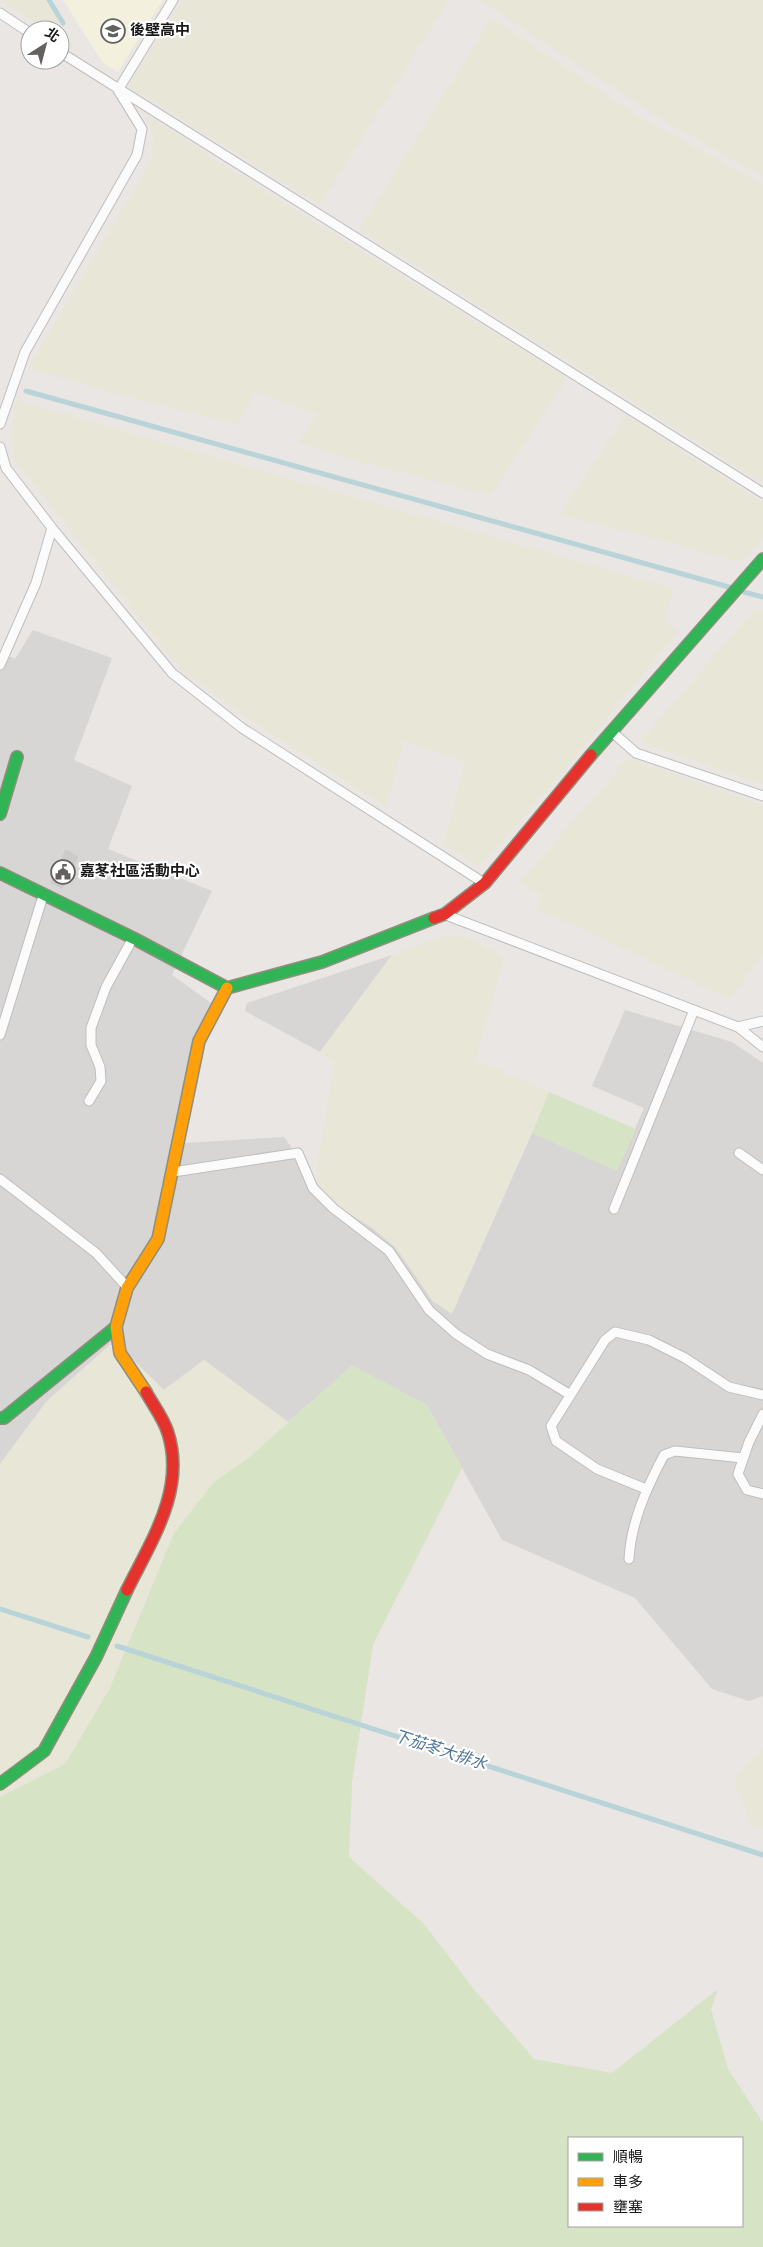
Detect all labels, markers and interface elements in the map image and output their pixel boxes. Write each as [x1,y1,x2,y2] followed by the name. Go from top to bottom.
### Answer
[100,18,126,44] school or university icon: 後壁高中
[20,20,70,70] north arrow
[130,22,190,41] place label: 後壁高中
[41,25,62,47] text: 北
[50,859,76,885] public building icon: 嘉苳社區活動中心
[80,862,200,882] place label: 嘉苳社區活動中心
[391,1727,490,1776] water label: 下茄苳大排水
[568,2137,743,2227] legend
[613,2149,643,2168] text: 順暢
[613,2174,643,2193] text: 車多
[613,2199,643,2218] text: 壅塞

